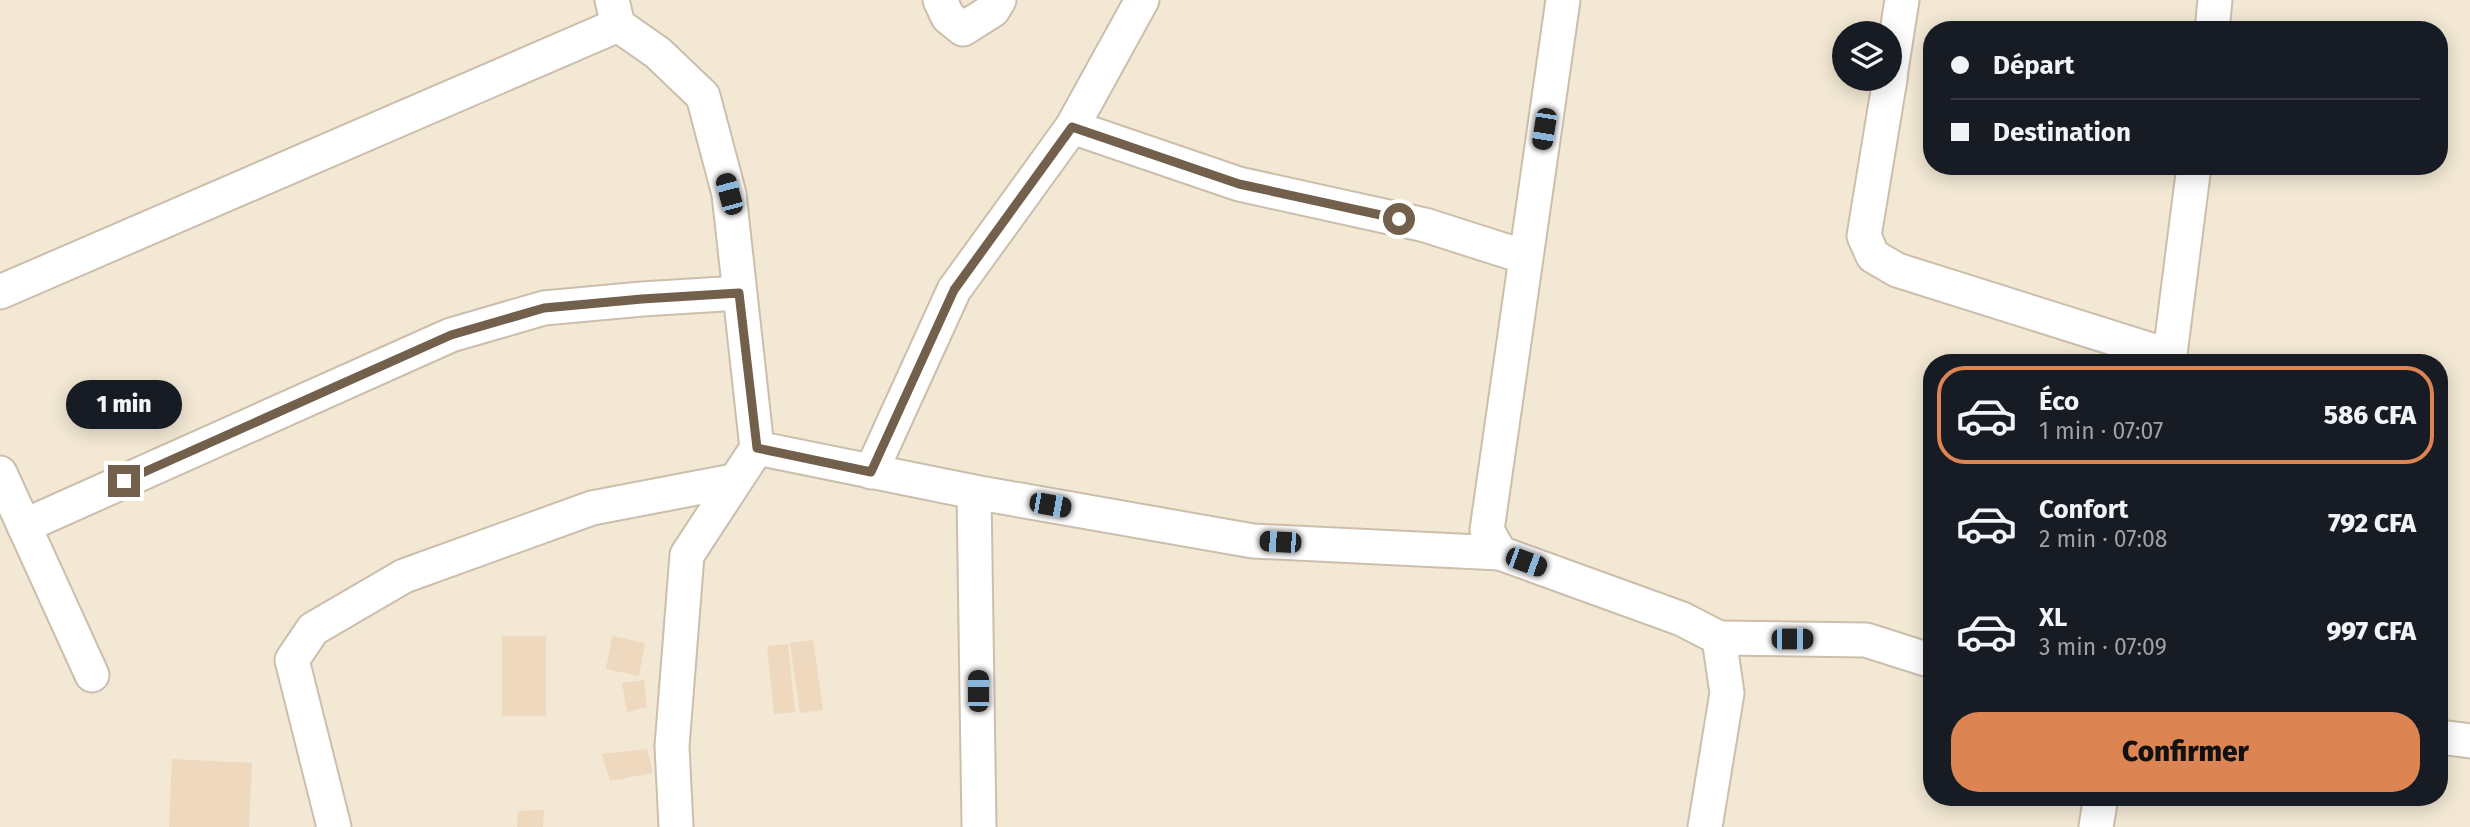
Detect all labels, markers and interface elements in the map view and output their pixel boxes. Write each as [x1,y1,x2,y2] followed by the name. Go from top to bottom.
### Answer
[1832,21,1902,91] map controls
[1832,21,1902,91] button: layers
[1993,50,2074,81] text: Départ
[1531,107,1558,151] car
[1993,117,2131,148] text: Destination
[714,171,745,217] car
[1383,203,1415,235] route start
[66,379,182,428] callout: 1 min
[1955,384,2018,447] icon: car
[2039,386,2079,417] text: Éco
[96,390,152,418] text: 1 min
[2324,400,2416,431] text: 586 CFA
[2039,417,2163,445] text: 1 min · 07:07
[108,465,140,497] route end
[1028,491,1073,519] car
[1955,492,2018,555] icon: car
[2039,494,2128,525] text: Confort
[2328,508,2416,539] text: 792 CFA
[2039,525,2167,553] text: 2 min · 07:08
[1259,530,1302,554] car
[1503,545,1550,579] car
[1955,600,2018,663] icon: car
[2039,602,2067,633] text: XL
[2326,616,2416,647] text: 997 CFA
[1772,629,1814,650] car
[2039,633,2167,661] text: 3 min · 07:09
[968,670,989,712] car
[1951,712,2420,792] button: Confirmer

